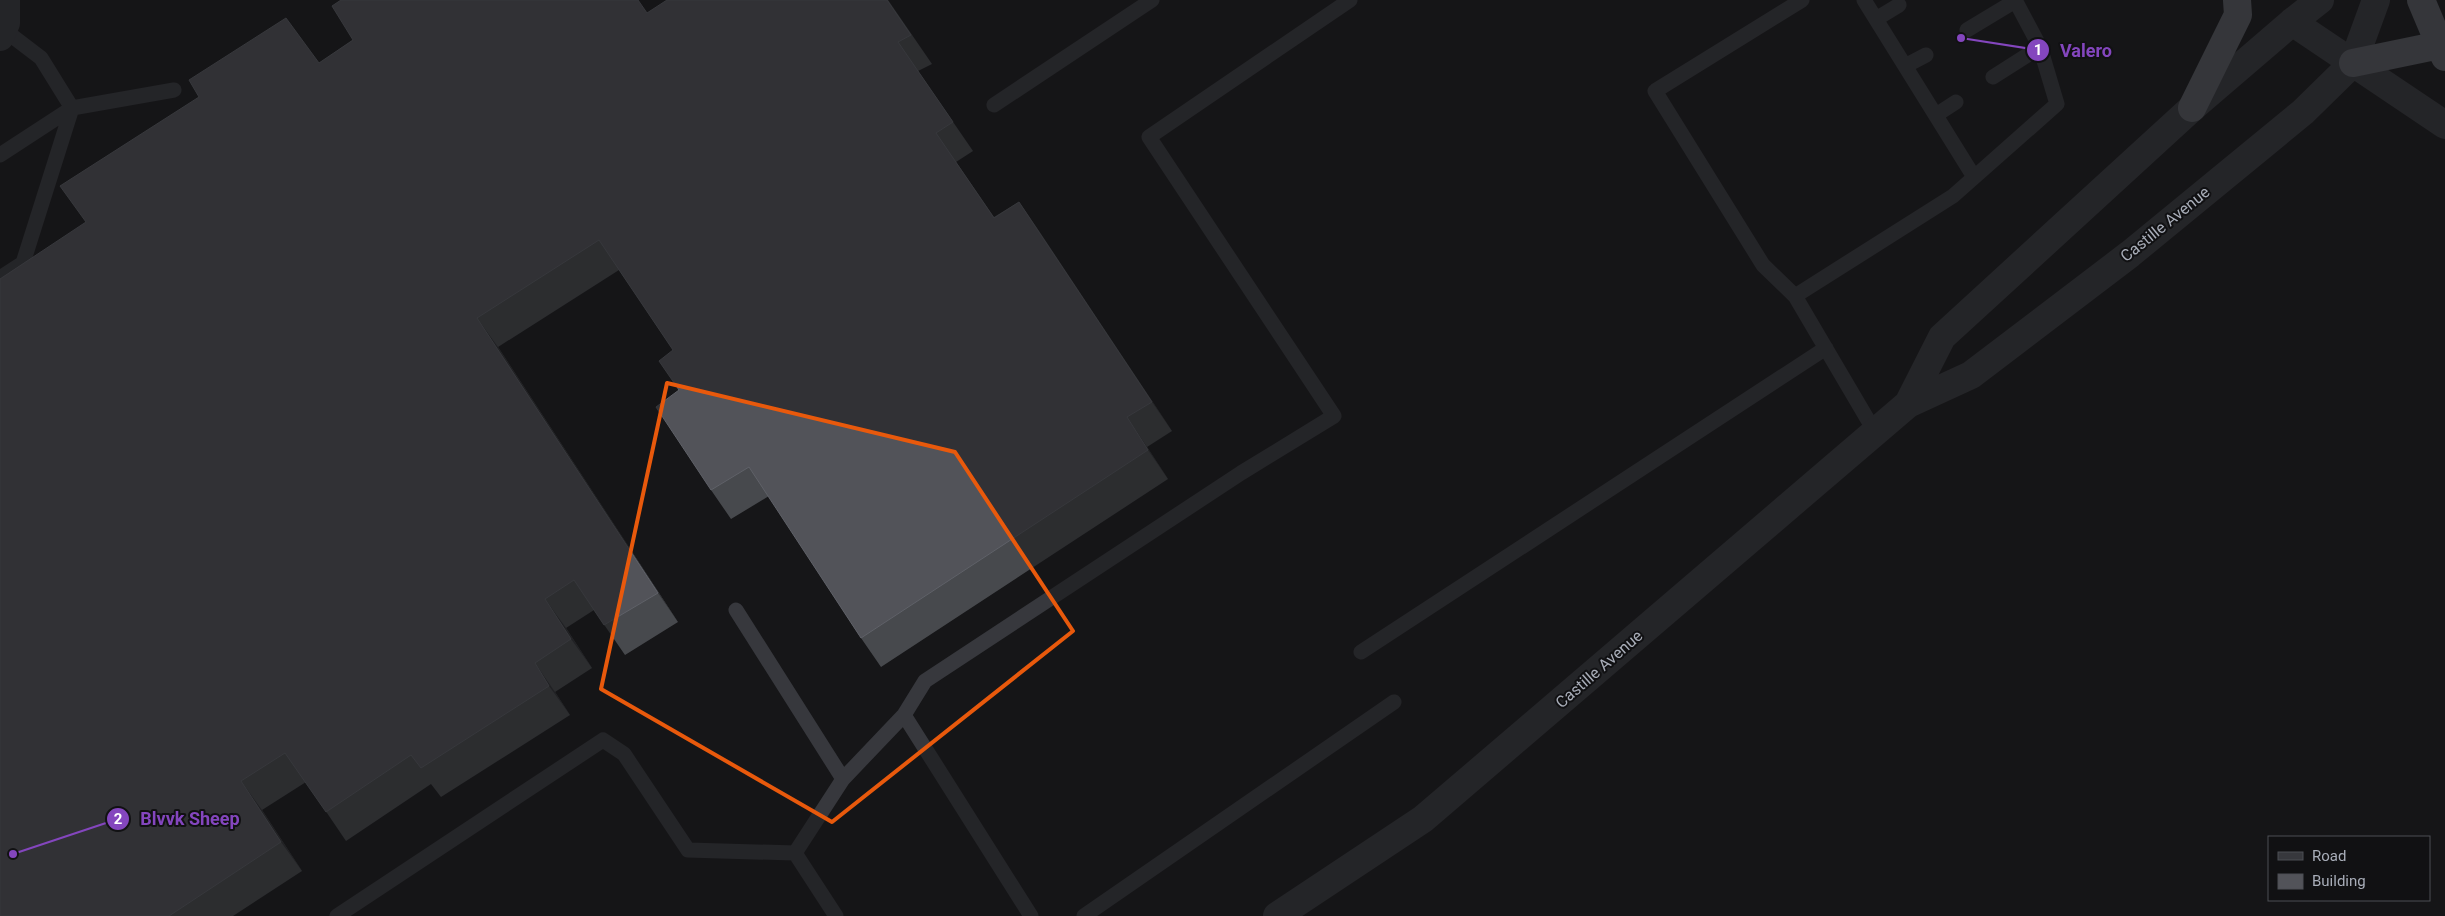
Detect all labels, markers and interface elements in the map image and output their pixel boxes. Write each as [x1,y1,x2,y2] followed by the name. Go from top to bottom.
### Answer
[2025,34,2122,67] callout: Valero
[2060,40,2112,61] text: Valero
[2034,41,2042,59] text: 1
[2117,182,2213,266] street label: Castille Avenue
[1552,626,1646,712] street label: Castille Avenue
[106,803,250,836] callout: Blvvk Sheep
[140,808,240,829] text: Blvvk Sheep
[114,810,123,828] text: 2
[2268,836,2430,901] legend
[2312,847,2346,865] text: Road
[2312,872,2366,890] text: Building

